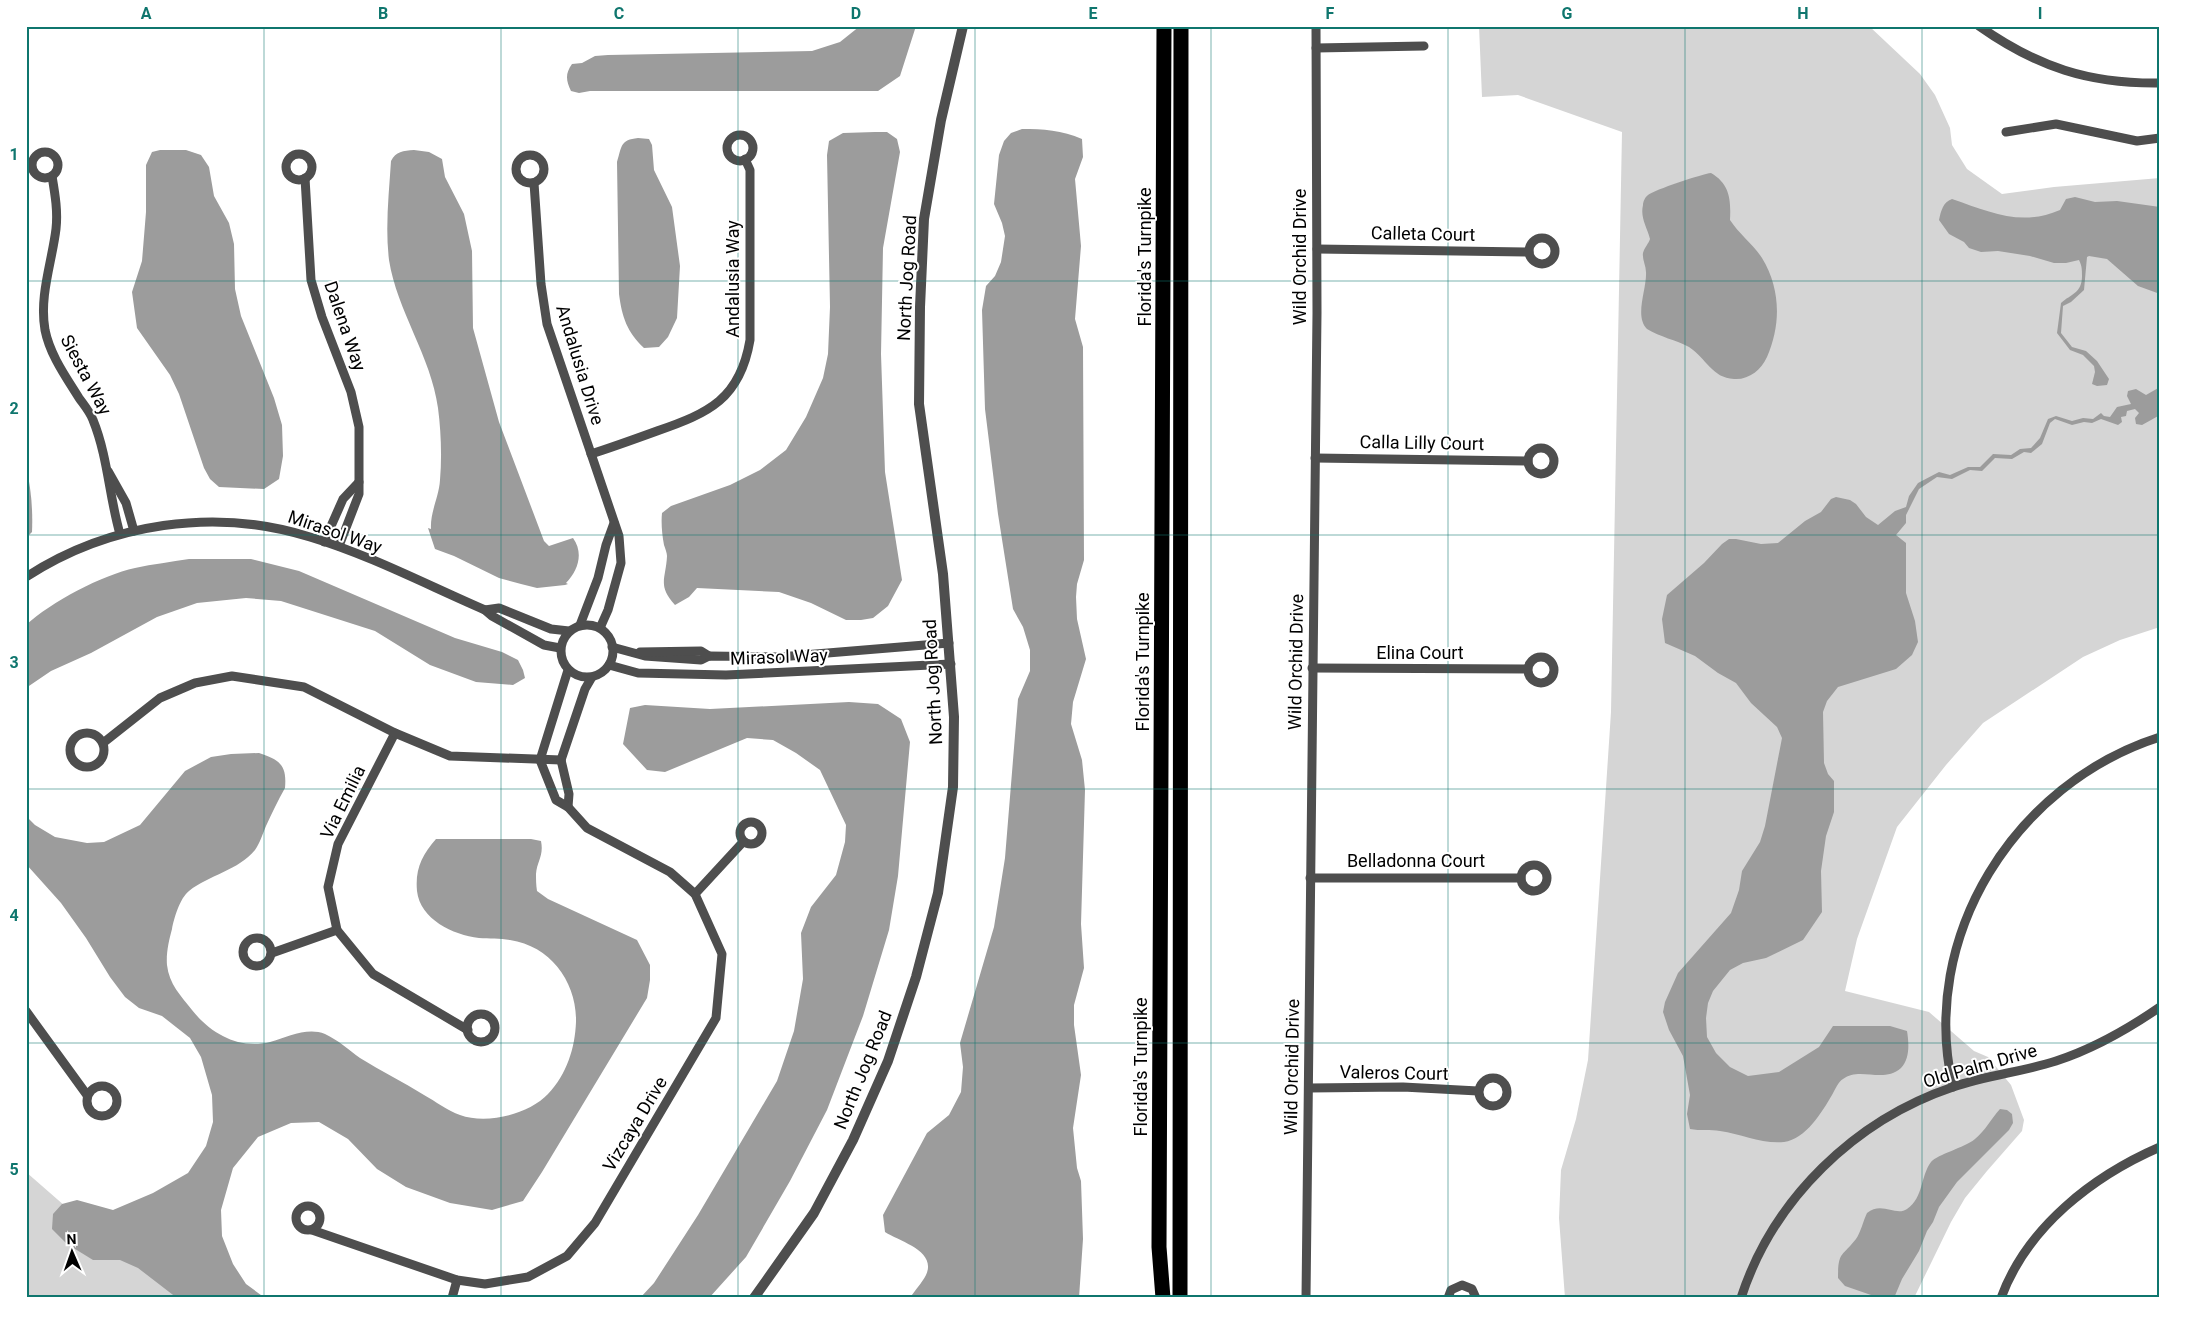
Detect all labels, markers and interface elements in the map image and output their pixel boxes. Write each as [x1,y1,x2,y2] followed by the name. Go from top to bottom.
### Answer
[141,4,152,23] text: A
[378,4,388,23] text: B
[614,4,624,23] text: C
[851,4,861,23] text: D
[1089,4,1098,23] text: E
[1326,4,1335,23] text: F
[1562,4,1573,23] text: G
[1797,4,1809,23] text: H
[2038,4,2042,23] text: I
[9,145,19,164] text: 1
[1134,187,1155,327] street label: Florida's Turnpike
[1289,189,1310,325] street label: Wild Orchid Drive
[893,215,920,341] street label: North Jog Road
[722,220,743,338] street label: Andalusia Way
[1371,222,1475,245] street label: Calleta Court
[320,278,371,374] street label: Dalena Way
[552,302,609,427] street label: Andalusia Drive
[57,331,117,419] street label: Siesta Way
[9,399,19,418] text: 2
[1360,431,1485,454] street label: Calla Lilly Court
[285,506,385,558] street label: Mirasol Way
[1132,592,1153,732] street label: Florida's Turnpike
[1284,594,1307,730] street label: Wild Orchid Drive
[919,619,946,745] street label: North Jog Road
[1376,642,1464,663] street label: Elina Court
[730,644,829,669] street label: Mirasol Way
[9,653,19,672] text: 3
[316,762,369,842] street label: Via Emilia
[1347,850,1485,871] street label: Belladonna Court
[9,906,19,925] text: 4
[1130,997,1151,1137] street label: Florida's Turnpike
[1280,999,1303,1135] street label: Wild Orchid Drive
[829,1007,896,1132] street label: North Jog Road
[1920,1039,2039,1092] street label: Old Palm Drive
[1339,1061,1449,1084] street label: Valeros Court
[598,1073,671,1175] street label: Vizcaya Drive
[9,1160,19,1179] text: 5
[48,1226,98,1276] north arrow
[66,1231,77,1247] text: N

